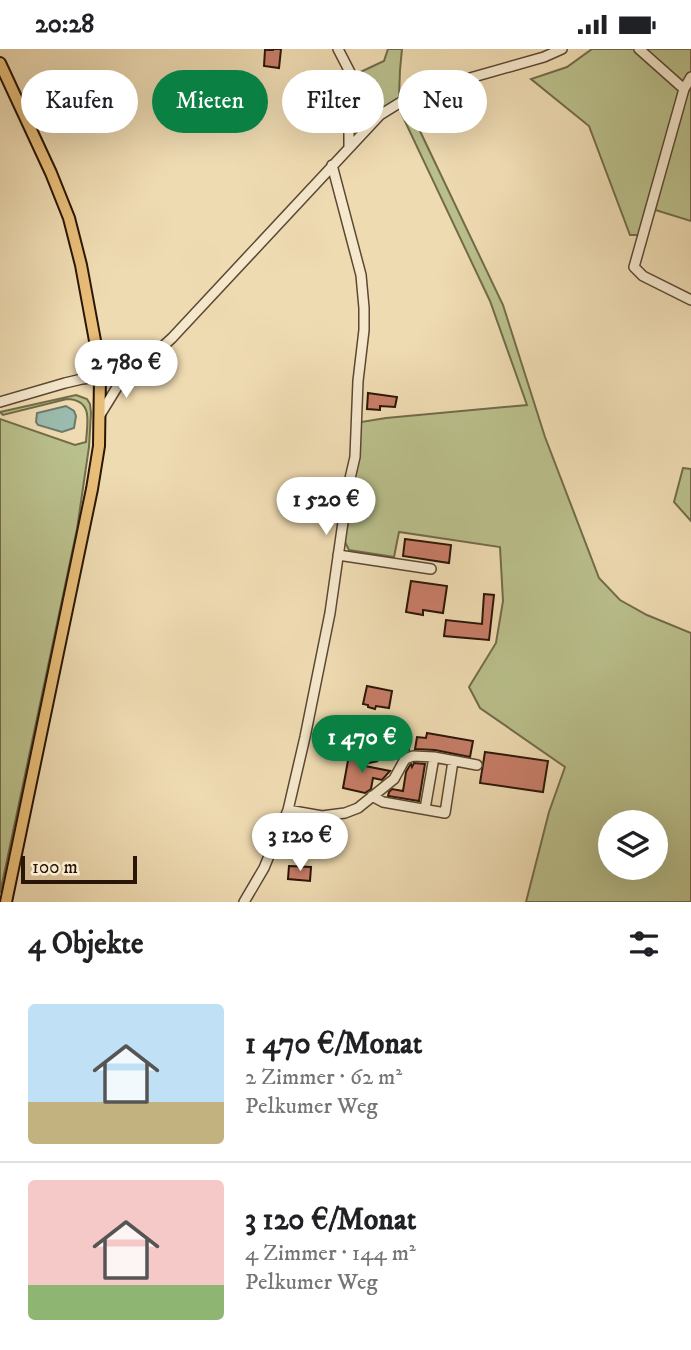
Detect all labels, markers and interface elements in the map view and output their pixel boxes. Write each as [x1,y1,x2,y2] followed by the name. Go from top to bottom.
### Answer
[35,8,94,41] text: 20:28
[21,70,138,133] chip: Kaufen
[152,70,268,133] chip: Mieten
[282,70,384,133] chip: Filter
[398,70,487,133] chip: Neu
[61,341,191,400] pin: 2 780 €
[91,348,161,377] text: 2 780 €
[261,477,391,537] pin: 1 520 €
[293,485,359,514] text: 1 520 €
[297,715,427,775] pin: 1 470 €
[328,723,396,752] text: 1 470 €
[598,810,668,880] map controls
[598,810,668,880] button: layers
[235,813,365,873] pin: 3 120 €
[268,821,332,850] text: 3 120 €
[21,853,136,885] scale bar
[32,856,78,879] text: 100 m
[625,925,663,963] icon: filters
[28,926,143,963] text: 4 Objekte
[245,1026,422,1063] text: 1 470 €/Monat
[84,1032,168,1116] icon: home
[245,1063,402,1092] text: 2 Zimmer · 62 m²
[245,1092,378,1121] text: Pelkumer Weg
[245,1202,416,1239] text: 3 120 €/Monat
[84,1208,168,1292] icon: home
[245,1239,416,1268] text: 4 Zimmer · 144 m²
[245,1268,378,1297] text: Pelkumer Weg

